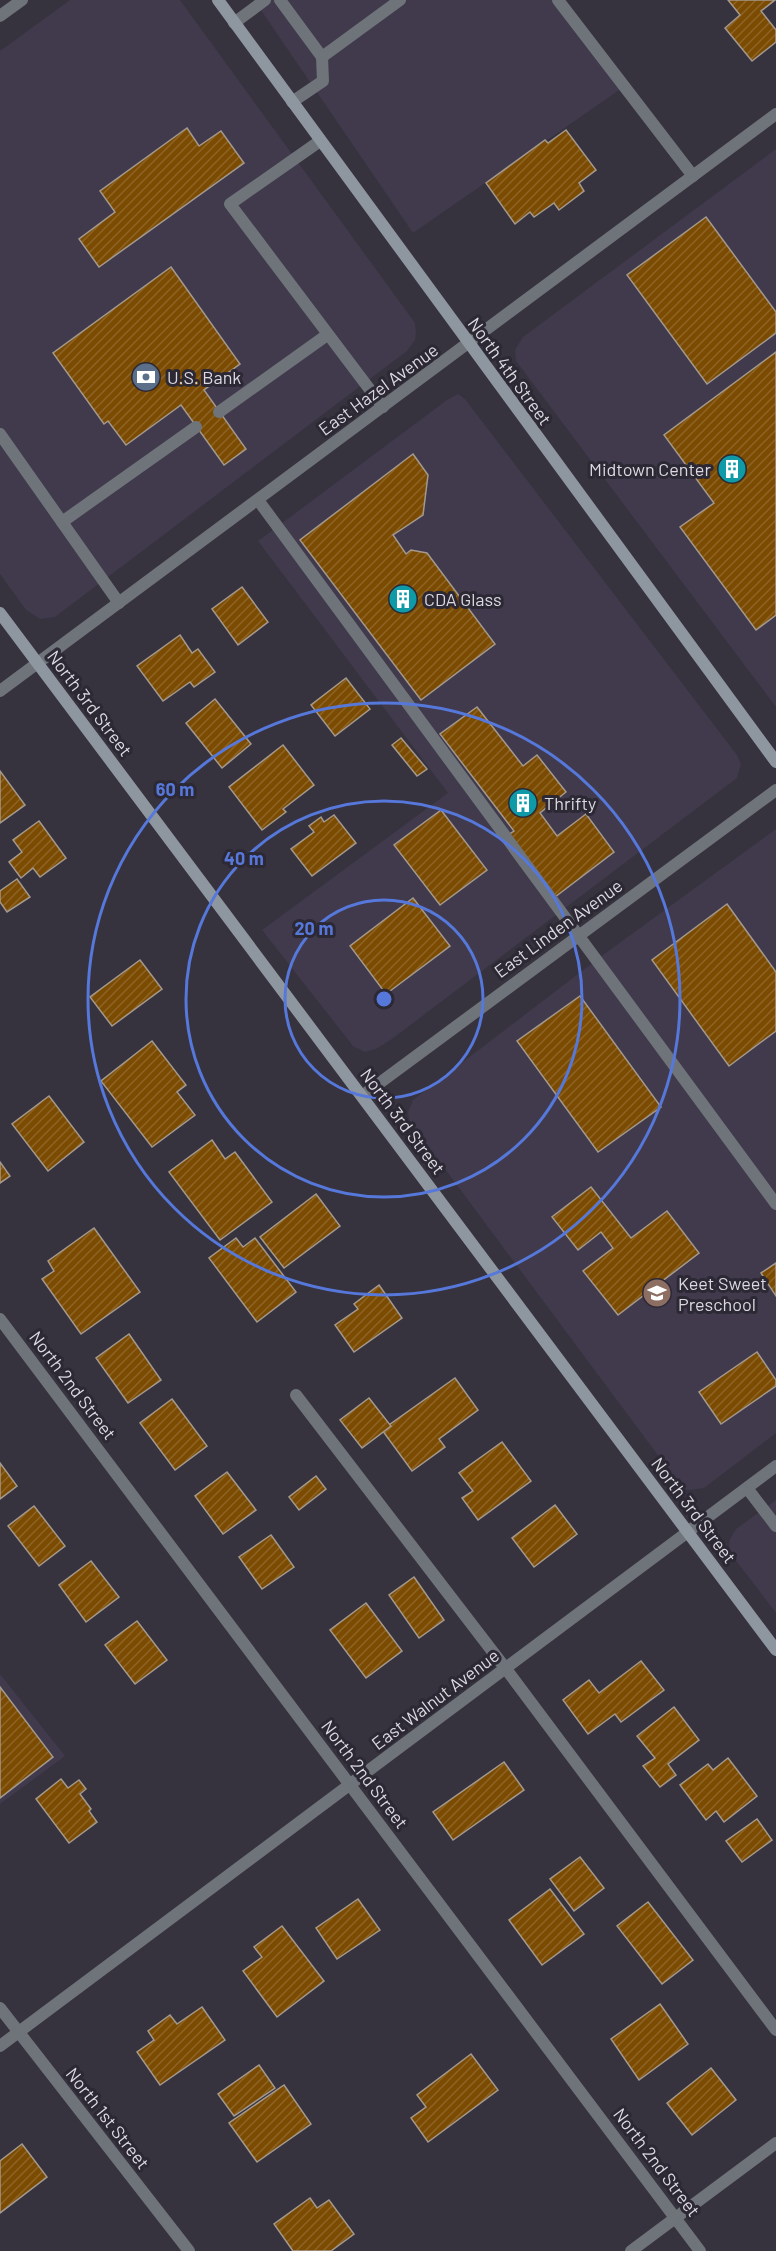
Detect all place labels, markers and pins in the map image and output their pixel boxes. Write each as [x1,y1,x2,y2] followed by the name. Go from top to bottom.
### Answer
[130,361,162,393] bank icon: U.S. Bank
[167,366,241,388] place label: U.S. Bank
[716,453,748,485] building icon: Midtown Center
[589,458,711,480] place label: Midtown Center
[387,583,419,615] building icon: CDA Glass
[424,588,502,610] place label: CDA Glass
[507,787,539,819] building icon: Thrifty
[544,792,596,814] place label: Thrifty
[374,989,394,1009] centre of rings
[678,1272,767,1315] place label: Keet Sweet Preschool
[641,1277,673,1309] school or university icon: Keet Sweet Preschool

